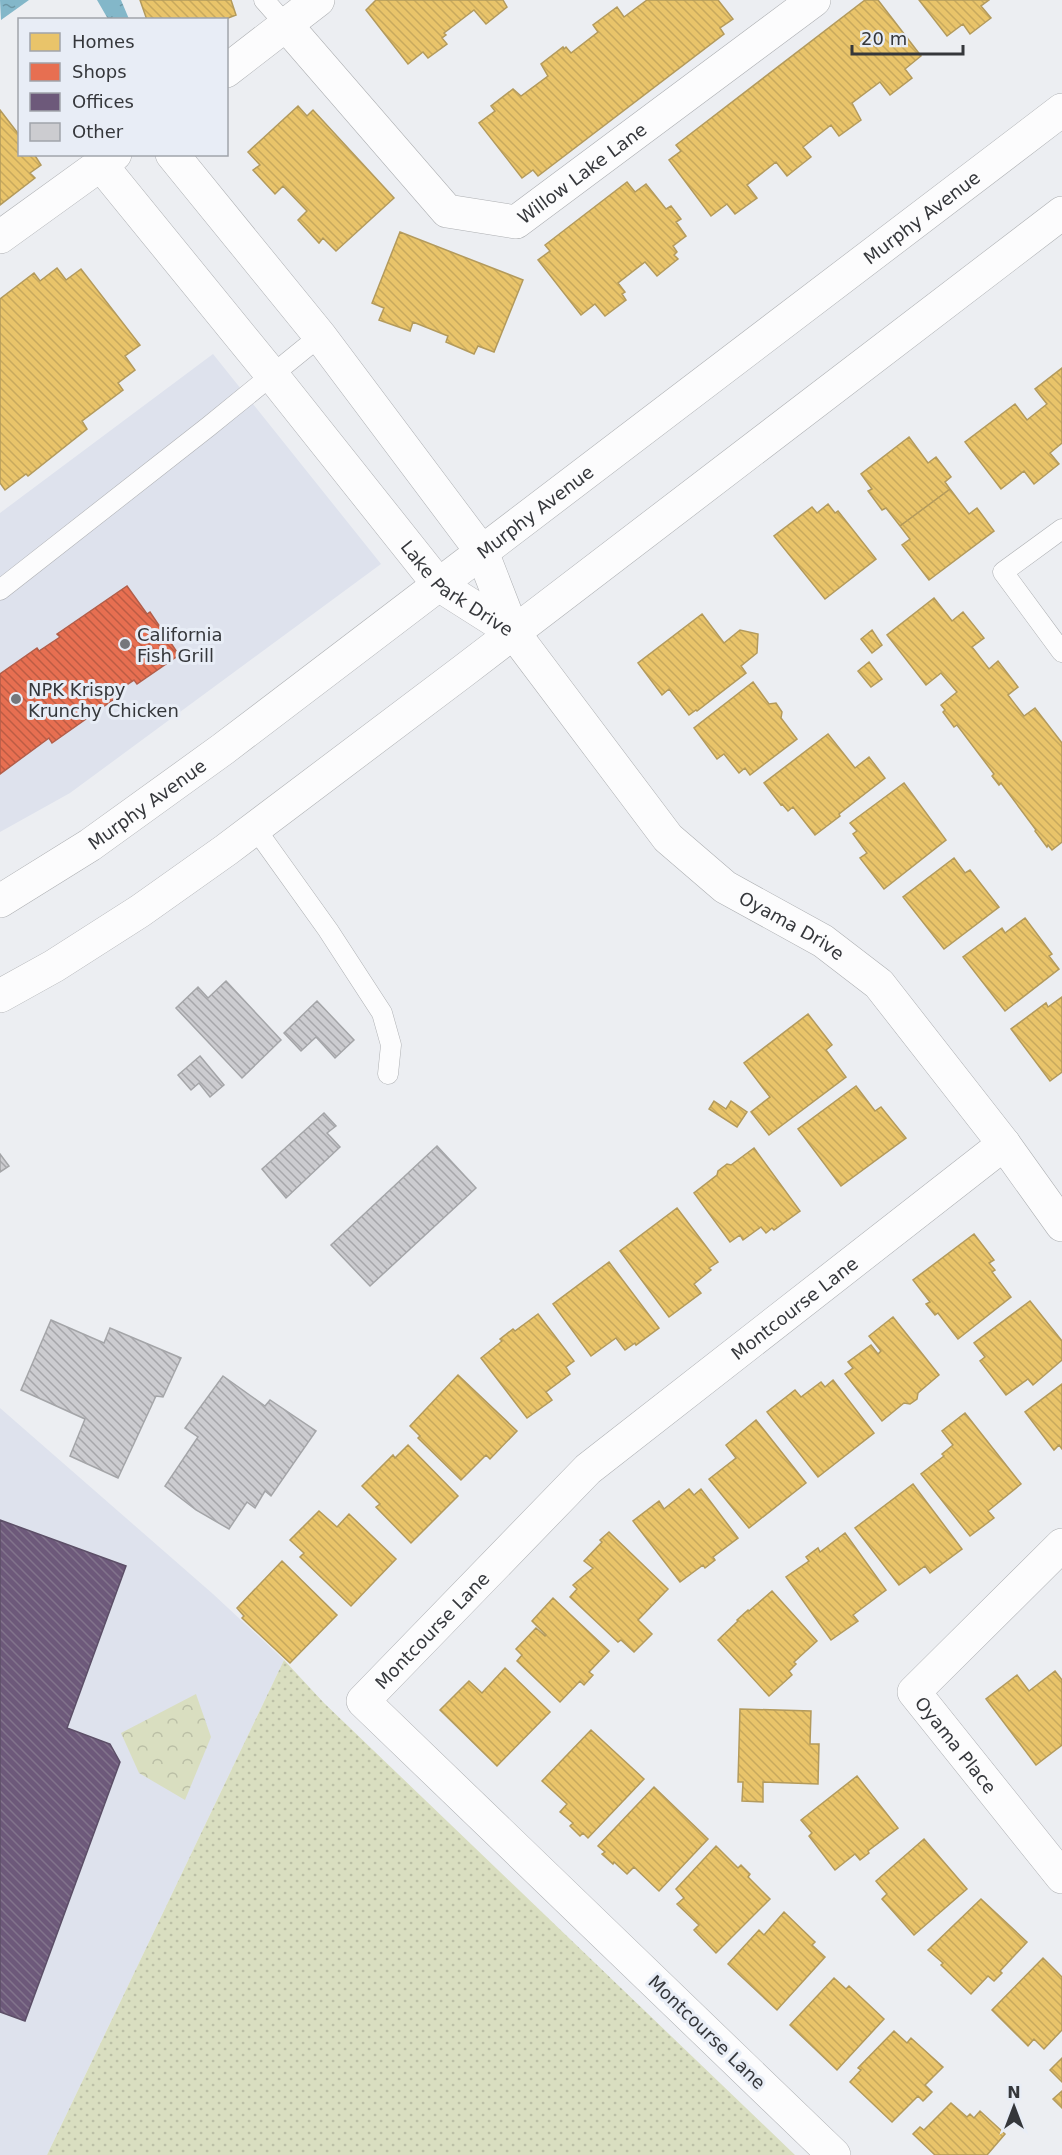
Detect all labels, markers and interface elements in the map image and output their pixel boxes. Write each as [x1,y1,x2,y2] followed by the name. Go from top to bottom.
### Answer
[18,18,228,156] legend
[852,18,963,56] scale bar
[861,28,907,49] text: 20 m
[72,31,135,52] text: Homes
[72,61,127,82] text: Shops
[72,91,134,112] text: Offices
[513,118,650,228] street label: Willow Lake Lane
[72,121,124,142] text: Other
[859,166,984,268] street label: Murphy Avenue
[473,461,597,562] street label: Murphy Avenue
[397,536,517,640] street label: Lake Park Drive
[137,624,222,666] place label: California Fish Grill
[118,637,132,651] marker: California Fish Grill
[28,679,179,721] place label: NPK Krispy Krunchy Chicken
[9,692,23,706] marker: NPK Krispy Krunchy Chicken
[84,754,210,854] street label: Murphy Avenue
[736,886,849,964] street label: Oyama Drive
[727,1252,862,1364] street label: Montcourse Lane
[370,1567,493,1693] street label: Montcourse Lane
[911,1692,1001,1797] street label: Oyama Place
[644,1971,770,2093] street label: Montcourse Lane
[984,2077,1044,2137] north arrow
[1007,2083,1021,2102] text: N

